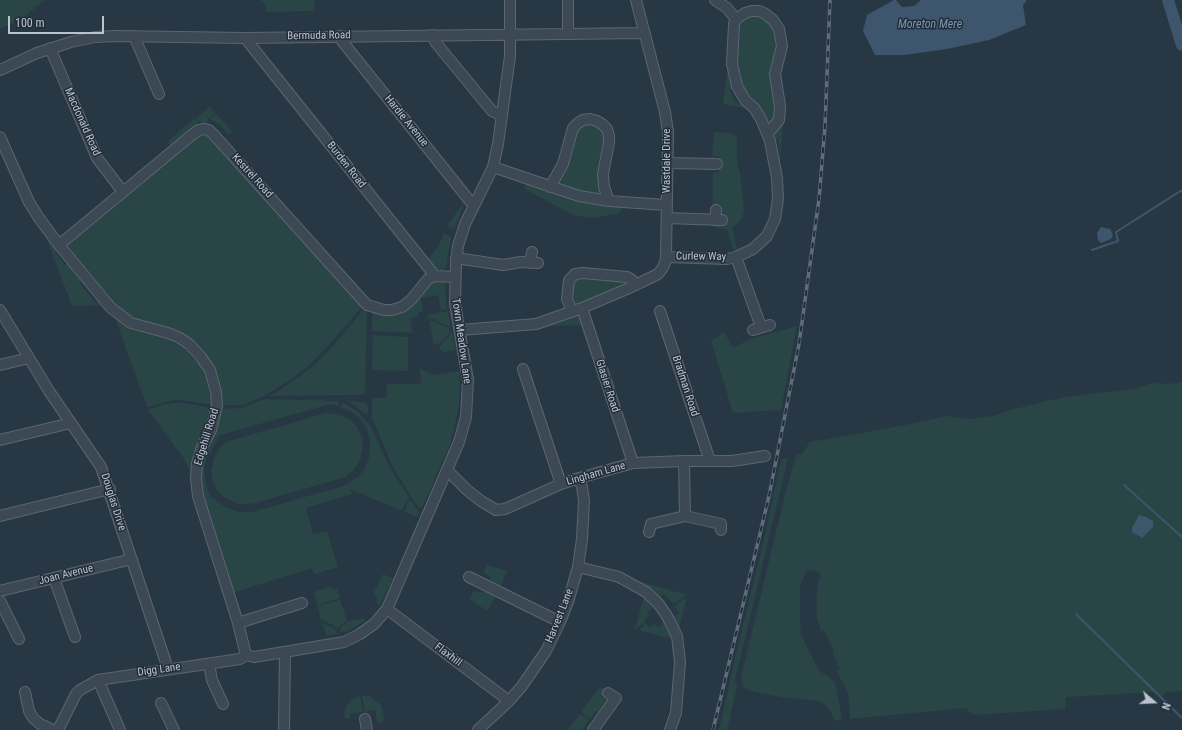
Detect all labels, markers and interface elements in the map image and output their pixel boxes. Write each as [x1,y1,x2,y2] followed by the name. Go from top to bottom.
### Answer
[10,8,106,34] scale bar
[15,16,45,30] text: 100 m
[898,18,962,32] water label: Moreton Mere
[287,29,351,43] street label: Bermuda Road
[61,86,103,158] street label: Macdonald Road
[381,92,431,150] street label: Hardie Avenue
[660,129,674,193] street label: Wastdale Drive
[324,139,368,191] street label: Burden Road
[229,151,275,201] street label: Kestrel Road
[676,250,726,264] street label: Curlew Way
[448,297,474,385] street label: Town Meadow Lane
[669,354,701,418] street label: Bradman Road
[592,358,622,414] street label: Glasier Road
[192,407,222,467] street label: Edgehill Road
[565,459,627,489] street label: Lingham Lane
[97,472,129,532] street label: Douglas Drive
[37,562,95,588] street label: Joan Avenue
[543,587,577,645] street label: Harvest Lane
[432,640,464,670] street label: Flaxhill
[137,660,181,680] street label: Digg Lane
[1134,682,1174,722] north arrow
[1159,701,1173,711] text: N

